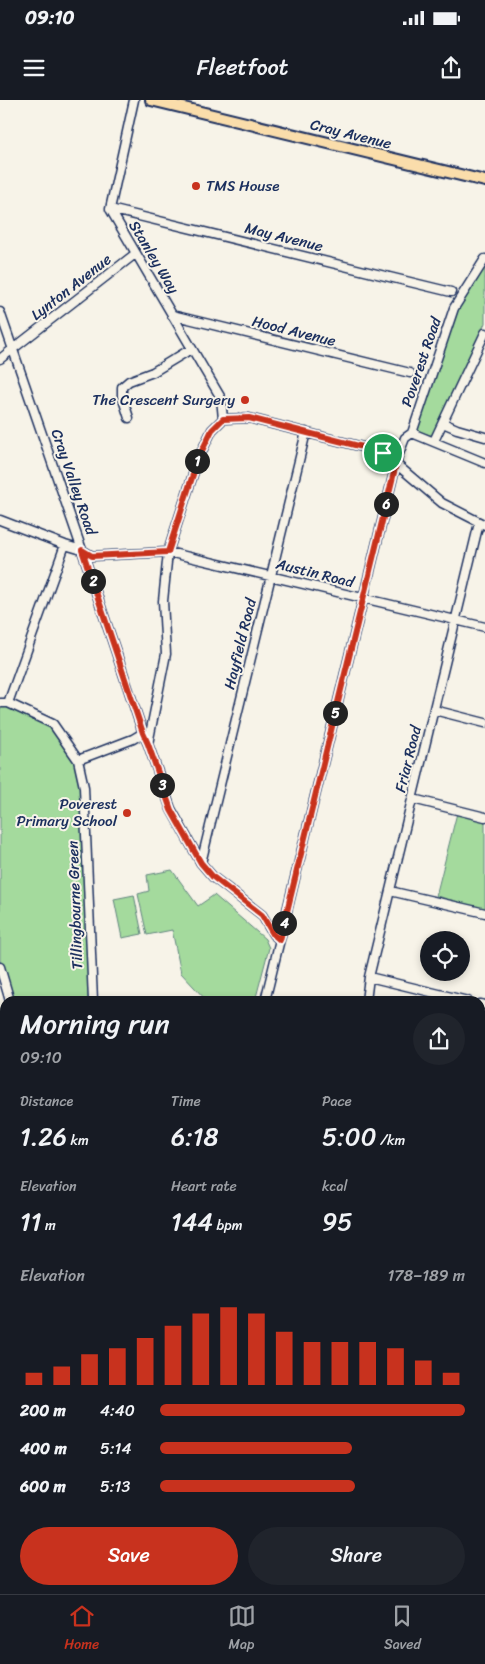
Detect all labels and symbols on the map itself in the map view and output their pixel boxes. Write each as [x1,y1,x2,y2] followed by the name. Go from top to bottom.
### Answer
[308,111,395,157] street label: Cray Avenue
[206,173,280,199] place label: TMS House
[190,180,202,192] marker: TMS House
[122,215,186,299] street label: Stanley Way
[242,215,326,259] street label: May Avenue
[25,247,117,327] street label: Lynton Avenue
[249,308,339,354] street label: Hood Avenue
[393,313,449,410] street label: Poverest Road
[92,387,235,413] place label: The Crescent Surgery
[239,394,251,406] marker: The Crescent Surgery
[44,425,105,540] street label: Cray Valley Road
[362,432,404,474] pin
[184,448,210,474] pin: 1
[374,492,398,516] pin: 6
[272,551,358,595] street label: Austin Road
[80,568,106,594] pin: 2
[216,595,264,692] street label: Hayfield Road
[322,700,348,726] pin: 5
[387,722,429,795] street label: Friar Road
[150,772,174,798] pin: 3
[16,791,118,834] place label: Poverest Primary School
[121,807,133,819] marker: Poverest Primary School
[60,840,90,970] street label: Tillingbourne Green
[272,910,296,936] pin: 4

